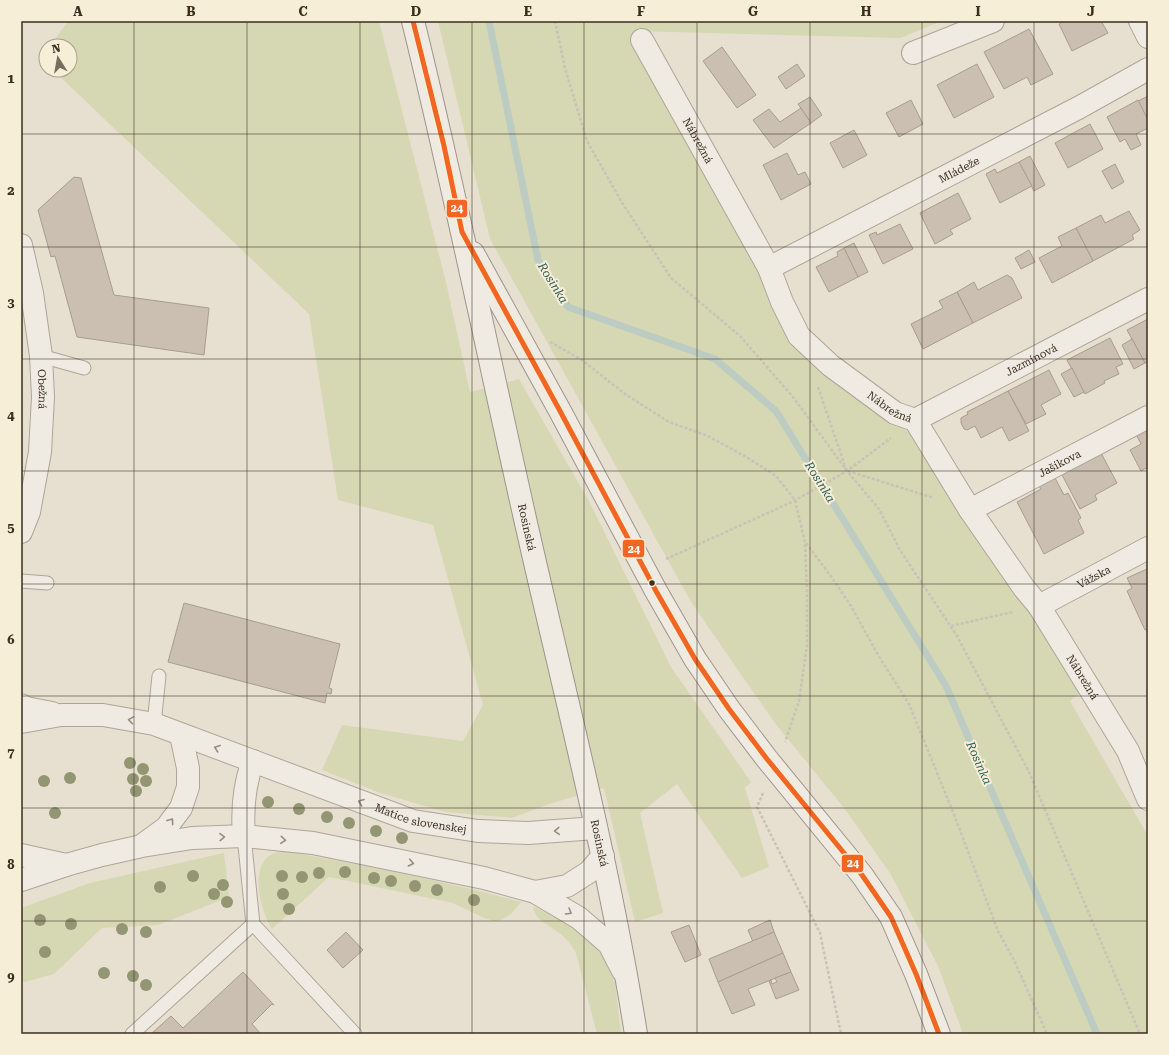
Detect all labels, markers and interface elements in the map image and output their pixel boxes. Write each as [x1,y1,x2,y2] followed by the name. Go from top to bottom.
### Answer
[73,4,83,19] text: A
[186,4,196,19] text: B
[298,4,308,19] text: C
[411,4,421,19] text: D
[524,4,532,19] text: E
[637,4,645,19] text: F
[748,4,758,19] text: G
[861,4,872,19] text: H
[975,4,981,19] text: I
[1087,4,1095,19] text: J
[38,38,78,78] north arrow
[51,41,62,56] text: N
[7,71,15,86] text: 1
[680,115,716,166] street label: Nábrežná
[937,154,982,186] street label: Mládeže
[7,183,15,198] text: 2
[446,199,468,218] line badge: 24
[451,202,464,215] text: 24
[534,259,571,306] water label: Rosinka
[7,295,15,310] text: 3
[1003,341,1059,378] street label: Jazmínová
[35,369,50,409] street label: Obežná
[865,388,914,425] street label: Nábrežná
[7,408,15,423] text: 4
[1036,447,1083,480] street label: Jašíkova
[801,458,838,505] water label: Rosinka
[515,502,539,552] street label: Rosinská
[7,520,15,535] text: 5
[622,539,645,558] line badge: 24
[628,543,641,556] text: 24
[1075,563,1113,591] street label: Vážska
[647,578,657,588] unlabelled marker
[7,632,15,647] text: 6
[1064,652,1101,702] street label: Nábrežná
[128,716,134,725] one-way arrow
[963,738,995,787] water label: Rosinka
[7,745,15,760] text: 7
[214,745,221,753] one-way arrow
[358,798,365,806] one-way arrow
[373,801,468,836] street label: Matice slovenskej
[166,818,174,825] one-way arrow
[588,818,611,868] street label: Rosinská
[554,826,560,835] one-way arrow
[219,833,225,841] one-way arrow
[280,835,286,844] one-way arrow
[841,854,864,873] line badge: 24
[7,857,15,872] text: 8
[847,857,860,870] text: 24
[408,858,414,866] one-way arrow
[565,908,572,915] one-way arrow
[7,969,15,984] text: 9

